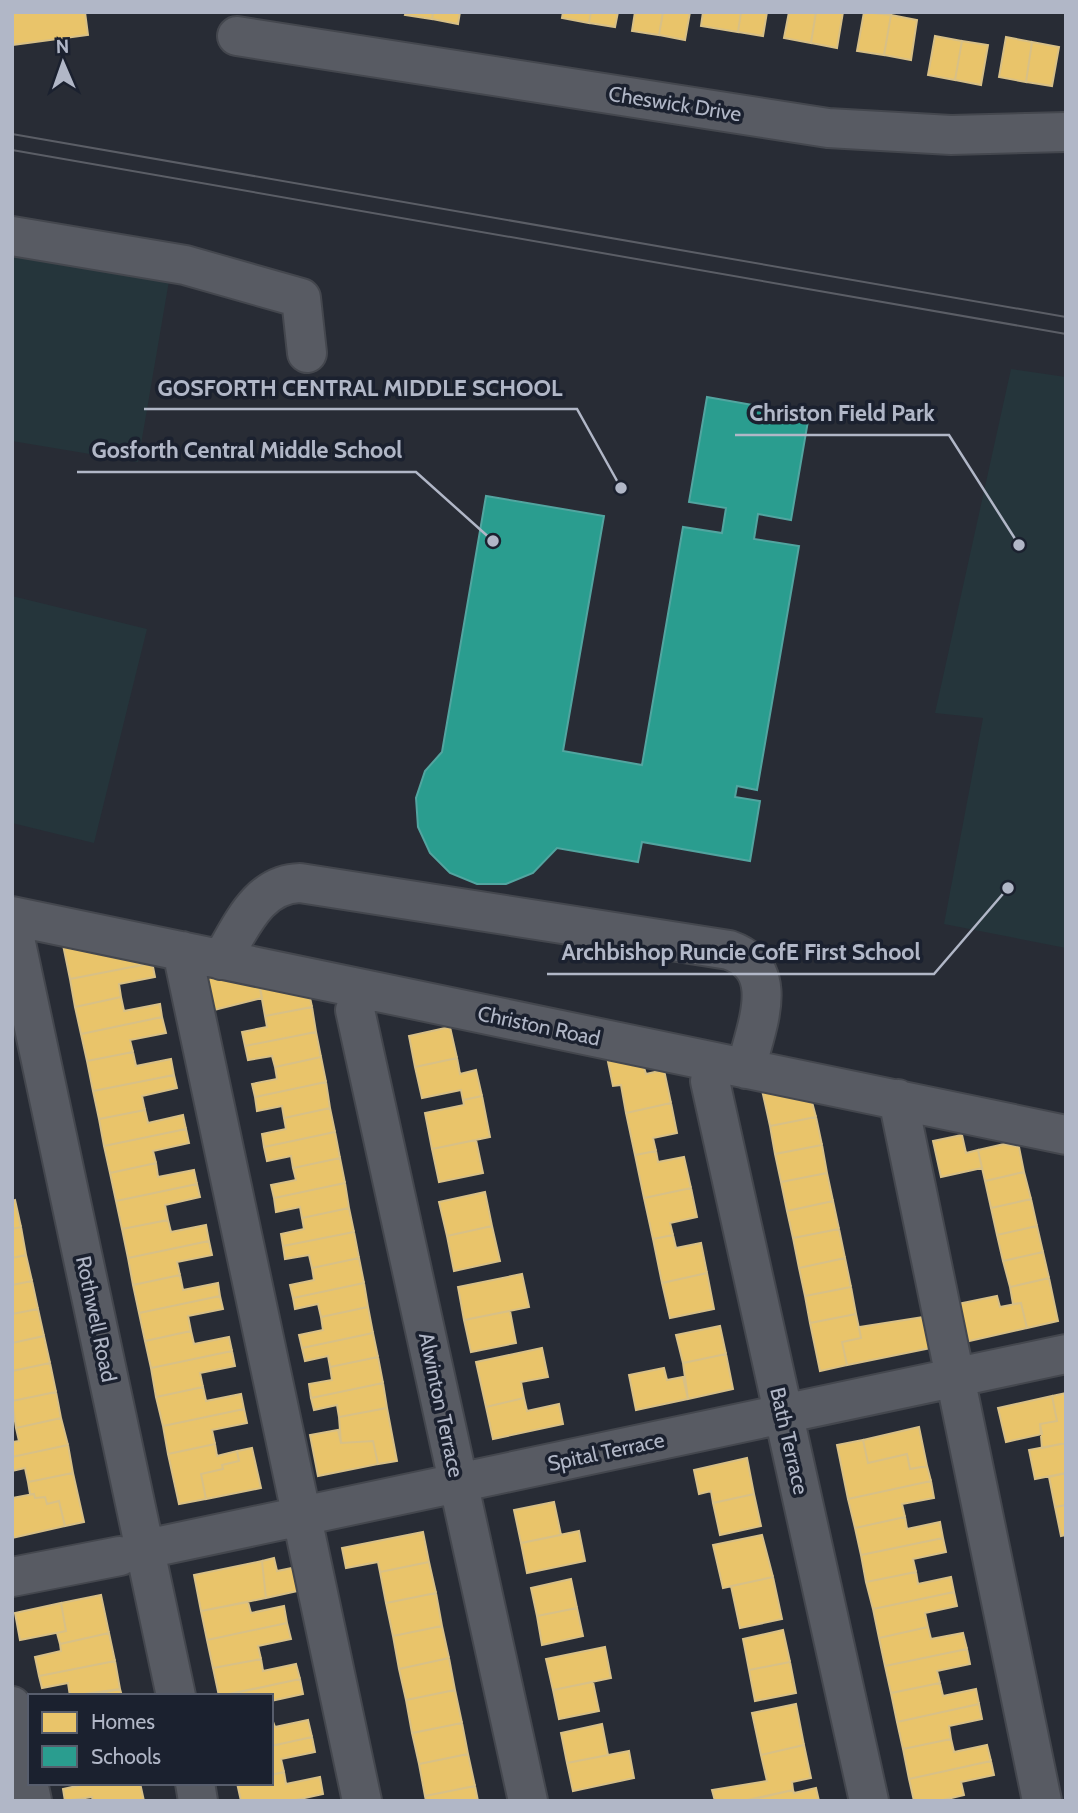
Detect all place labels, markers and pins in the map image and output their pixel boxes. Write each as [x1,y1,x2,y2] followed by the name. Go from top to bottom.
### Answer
[144,365,577,409] callout: GOSFORTH CENTRAL MIDDLE SCHOOL
[735,391,949,435] callout: Christon Field Park
[77,428,416,472] callout: Gosforth Central Middle School
[547,930,934,974] callout: Archbishop Runcie CofE First School

